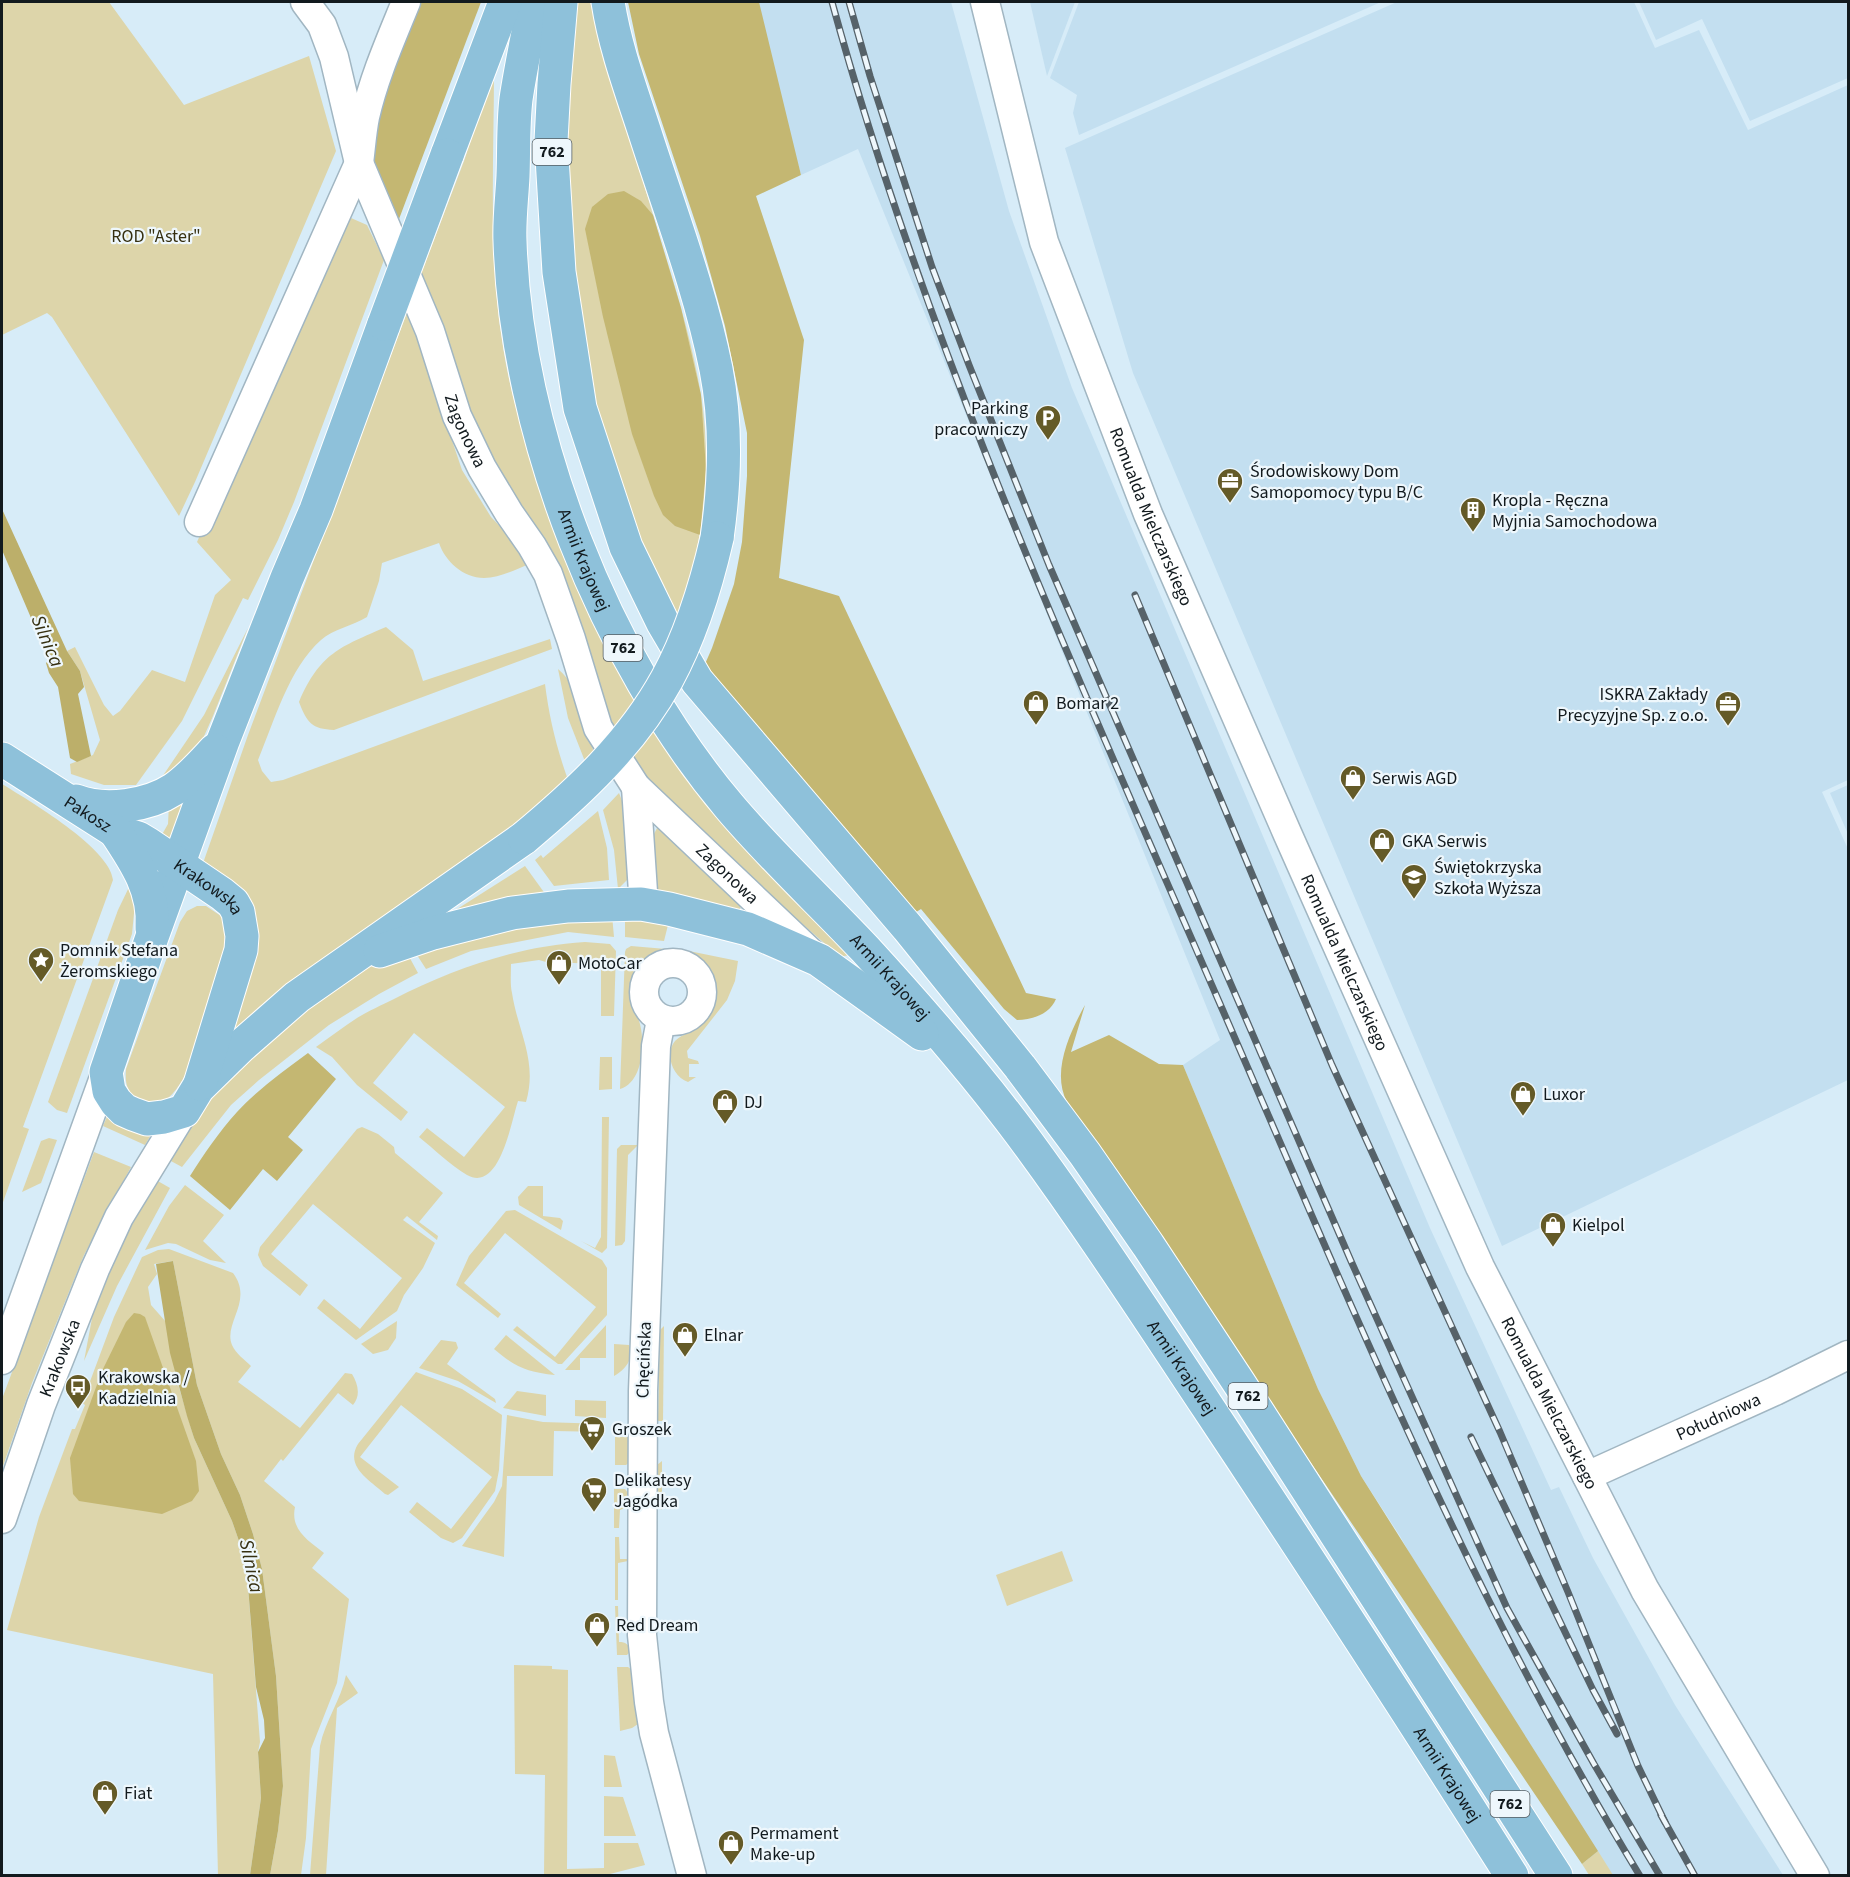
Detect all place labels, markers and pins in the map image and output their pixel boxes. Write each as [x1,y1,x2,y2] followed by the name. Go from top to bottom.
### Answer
[934,396,1029,442] place label: Parking pracowniczy
[1033,403,1063,441] parking icon: Parking pracowniczy
[1250,459,1423,505] place label: Środowiskowy Dom Samopomocy typu B/C
[1215,466,1245,504] office icon: Środowiskowy Dom Samopomocy typu B/C
[1492,488,1657,534] place label: Kropla - Ręczna Myjnia Samochodowa
[1458,495,1488,533] building icon: Kropla - Ręczna Myjnia Samochodowa
[1557,682,1709,728] place label: ISKRA Zakłady Precyzyjne Sp. z o.o.
[1021,688,1051,726] shop icon: Bomar 2
[1713,689,1743,727] office icon: ISKRA Zakłady Precyzyjne Sp. z o.o.
[1056,691,1119,716] place label: Bomar 2
[1338,763,1368,801] shop icon: Serwis AGD
[1372,766,1457,791] place label: Serwis AGD
[1367,826,1397,864] shop icon: GKA Serwis
[1402,829,1487,854] place label: GKA Serwis
[1434,855,1542,901] place label: Świętokrzyska Szkoła Wyższa
[1399,862,1429,900] school or university icon: Świętokrzyska Szkoła Wyższa
[60,938,178,984] place label: Pomnik Stefana Żeromskiego
[26,945,56,983] place icon: Pomnik Stefana Żeromskiego
[544,948,574,986] shop icon: MotoCar
[578,951,642,976] place label: MotoCar
[1508,1079,1538,1117] shop icon: Luxor
[1543,1082,1586,1107] place label: Luxor
[710,1087,740,1125] shop icon: DJ
[744,1090,763,1115] place label: DJ
[1538,1210,1568,1248] shop icon: Kielpol
[1572,1213,1625,1238] place label: Kielpol
[670,1320,700,1358] shop icon: Elnar
[704,1323,744,1348] place label: Elnar
[98,1365,190,1411] place label: Krakowska / Kadzielnia
[63,1372,93,1410] bus stop icon: Krakowska / Kadzielnia
[577,1414,607,1452] supermarket icon: Groszek
[612,1417,672,1442] place label: Groszek
[614,1468,692,1514] place label: Delikatesy Jagódka
[579,1475,609,1513] supermarket icon: Delikatesy Jagódka
[582,1610,612,1648] shop icon: Red Dream
[616,1613,698,1638] place label: Red Dream
[90,1778,120,1816] shop icon: Fiat
[124,1781,152,1806] place label: Fiat
[750,1821,839,1867] place label: Permament Make-up
[716,1828,746,1866] shop icon: Permament Make-up

